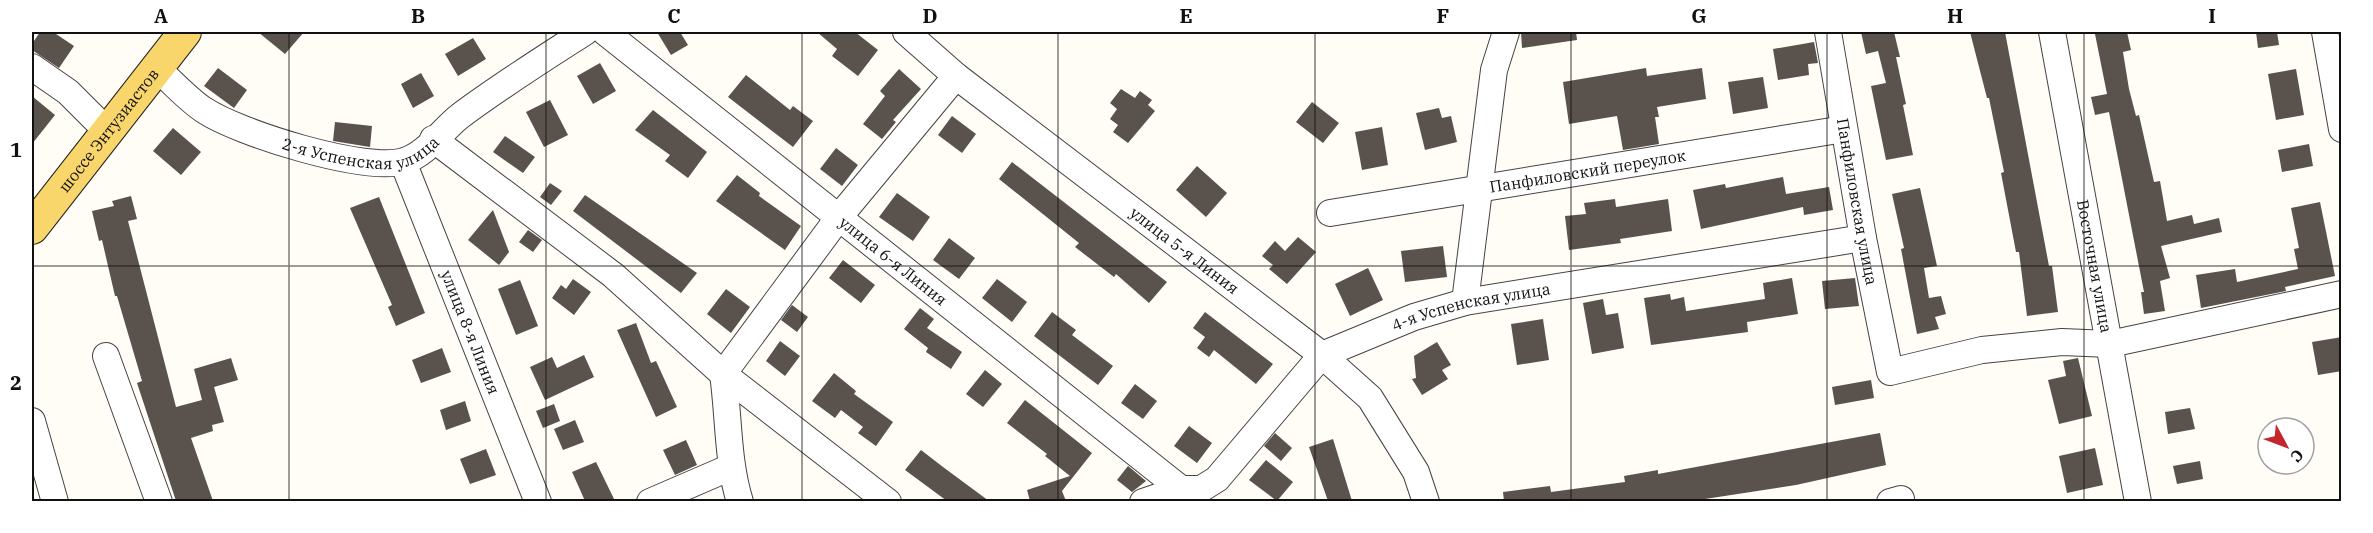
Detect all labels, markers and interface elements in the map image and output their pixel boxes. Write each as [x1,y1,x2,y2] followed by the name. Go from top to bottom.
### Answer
[154,2,168,29] text: A
[411,2,425,29] text: B
[667,2,681,29] text: C
[922,2,938,29] text: D
[1179,2,1193,29] text: E
[1437,2,1449,29] text: F
[1691,2,1707,29] text: G
[1947,2,1963,29] text: H
[2208,2,2216,29] text: I
[54,64,163,196] street label: шоссе Энтузиастов
[1833,116,1882,287] street label: Панфиловская улица
[276,124,440,148] street label: 2-я Успенская улица
[280,132,443,173] text: 2-я Успенская улица
[10,136,22,163] text: 1
[1488,145,1688,197] street label: Панфиловский переулок
[2073,198,2117,335] street label: Восточная улица
[1126,202,1243,298] street label: улица 5-я Линия
[835,212,951,310] street label: улица 6-я Линия
[437,267,504,397] street label: улица 8-я Линия
[1389,278,1552,335] street label: 4-я Успенская улица
[10,369,22,396] text: 2
[2256,416,2316,476] north arrow
[2286,445,2308,466] text: С

